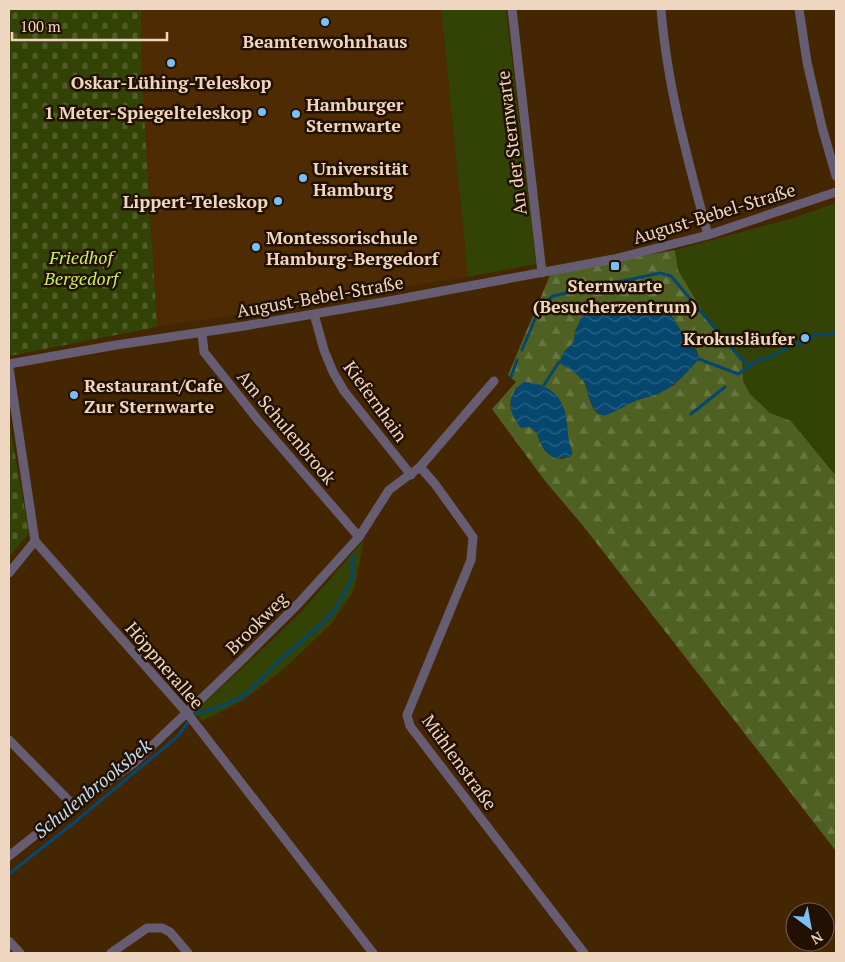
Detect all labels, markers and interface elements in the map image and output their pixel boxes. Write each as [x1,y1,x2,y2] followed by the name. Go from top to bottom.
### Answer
[12,10,168,42] scale bar
[20,16,61,36] text: 100 m
[319,16,331,28] marker: Beamtenwohnhaus
[242,29,408,53] place label: Beamtenwohnhaus
[165,57,177,69] marker: Oskar-Lühing-Teleskop
[490,69,532,217] street label: An der Sternwarte
[71,70,271,94] place label: Oskar-Lühing-Teleskop
[306,92,404,137] place label: Hamburger Sternwarte
[44,100,252,124] place label: 1 Meter-Spiegelteleskop
[256,106,268,118] marker: 1 Meter-Spiegelteleskop
[290,108,302,120] marker: Hamburger Sternwarte
[313,156,409,201] place label: Universität Hamburg
[297,172,309,184] marker: Universität Hamburg
[630,177,798,249] street label: August-Bebel-Straße
[123,189,268,213] place label: Lippert-Teleskop
[272,195,284,207] marker: Lippert-Teleskop
[266,225,440,270] place label: Montessorischule Hamburg-Bergedorf
[250,241,262,253] marker: Montessorischule Hamburg-Bergedorf
[43,245,122,290] park label: Friedhof Bergedorf
[609,260,621,272] marker: Sternwarte (Besucherzentrum)
[235,270,405,322] street label: August-Bebel-Straße
[533,273,697,318] place label: Sternwarte (Besucherzentrum)
[683,326,795,350] place label: Krokusläufer
[799,332,811,344] marker: Krokusläufer
[339,356,414,446] street label: Kiefernhain
[232,365,342,490] street label: Am Schulenbrook
[84,373,223,418] place label: Restaurant/Cafe Zur Sternwarte
[68,389,80,401] marker: Restaurant/Cafe Zur Sternwarte
[220,586,293,659] street label: Brookweg
[120,616,210,714] street label: Höppnerallee
[417,709,503,815] street label: Mühlenstraße
[28,732,157,843] water label: Schulenbrooksbek
[785,902,835,952] north arrow
[807,928,827,950] text: N

